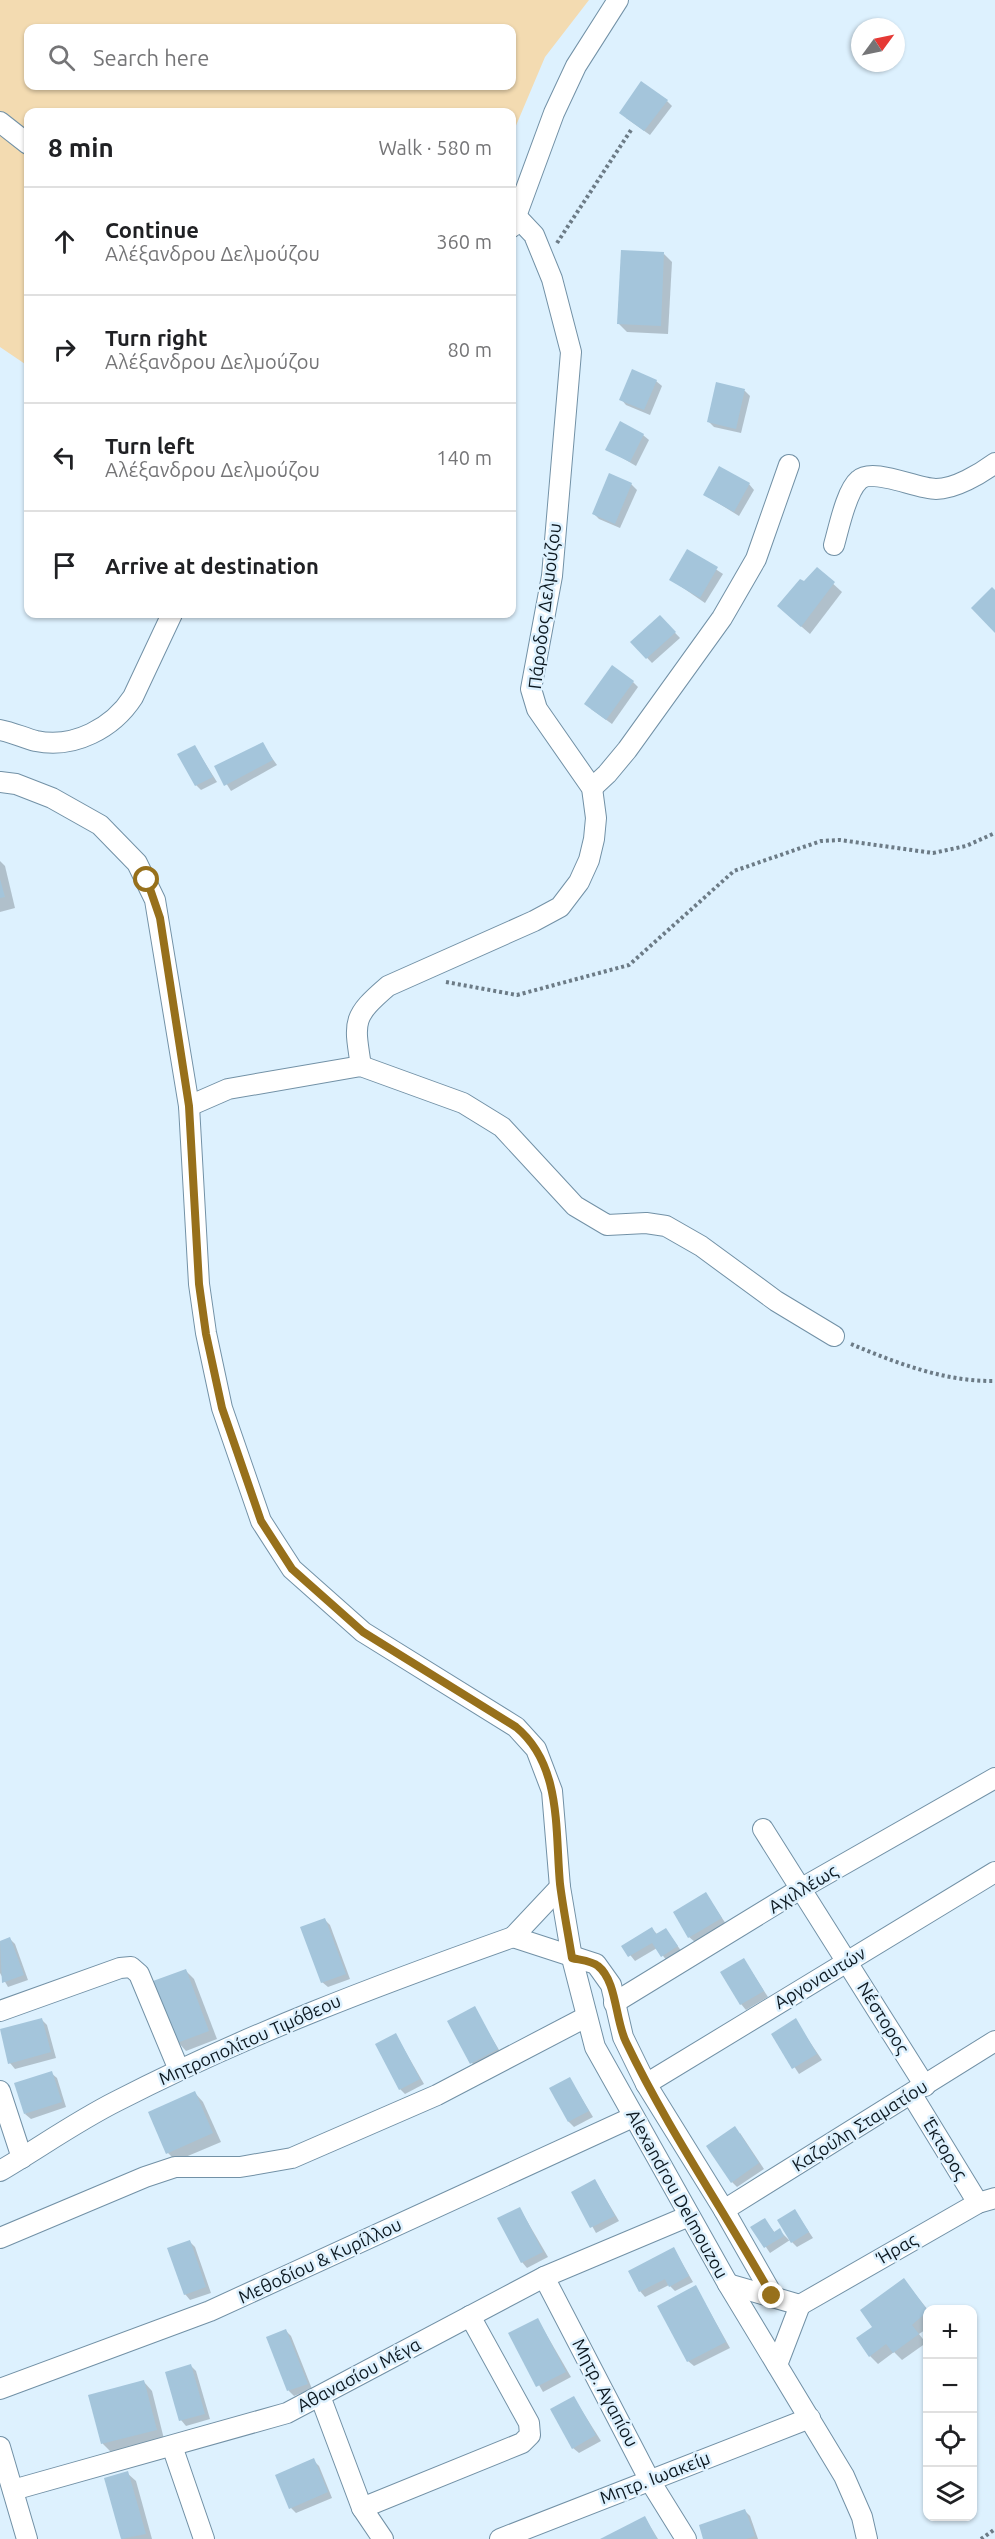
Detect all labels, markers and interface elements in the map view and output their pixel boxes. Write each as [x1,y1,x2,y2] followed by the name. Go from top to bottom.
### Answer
[851,18,905,72] north arrow
[24,24,516,90] search box
[45,41,78,74] icon: search
[93,45,209,70] text: Search here
[48,133,114,162] text: 8 min
[379,136,492,159] text: Walk · 580 m
[105,217,199,242] text: Continue
[48,225,81,258] icon: ahead
[436,230,492,253] text: 360 m
[105,242,320,265] text: Αλέξανδρου Δελμούζου
[105,325,207,350] text: Turn right
[48,333,81,366] icon: right
[448,338,492,361] text: 80 m
[105,350,320,373] text: Αλέξανδρου Δελμούζου
[105,433,195,458] text: Turn left
[48,441,81,474] icon: left
[436,446,492,469] text: 140 m
[105,458,320,481] text: Αλέξανδρου Δελμούζου
[524,522,565,690] street label: Πάροδος Δελμούζου
[48,549,81,582] icon: arrive
[105,553,319,578] text: Arrive at destination
[133,866,159,892] route start
[764,1860,841,1917] street label: Αχιλλέως
[770,1942,869,2012] street label: Αργοναυτών
[853,1978,914,2058] street label: Νέστορος
[155,1990,344,2088] street label: Μητροπολίτου Τιμόθεου
[788,2075,931,2176] street label: Καζούλη Σταματίου
[623,2106,733,2281] street label: Alexandrou Delmouzou
[918,2113,972,2183] street label: Έκτορος
[235,2213,404,2307] street label: Μεθοδίου & Κυρίλλου
[872,2229,921,2269] street label: Ήρας
[758,2282,784,2308] route end
[923,2305,977,2521] map controls
[923,2305,977,2359] button: +
[293,2333,424,2415] street label: Αθανασίου Μέγα
[569,2335,643,2450] street label: Μητρ. Αγαπίου
[923,2359,977,2413] button: −
[923,2413,977,2467] button: locate
[597,2447,713,2507] street label: Μητρ. Ιωακείμ
[923,2467,977,2521] button: layers

